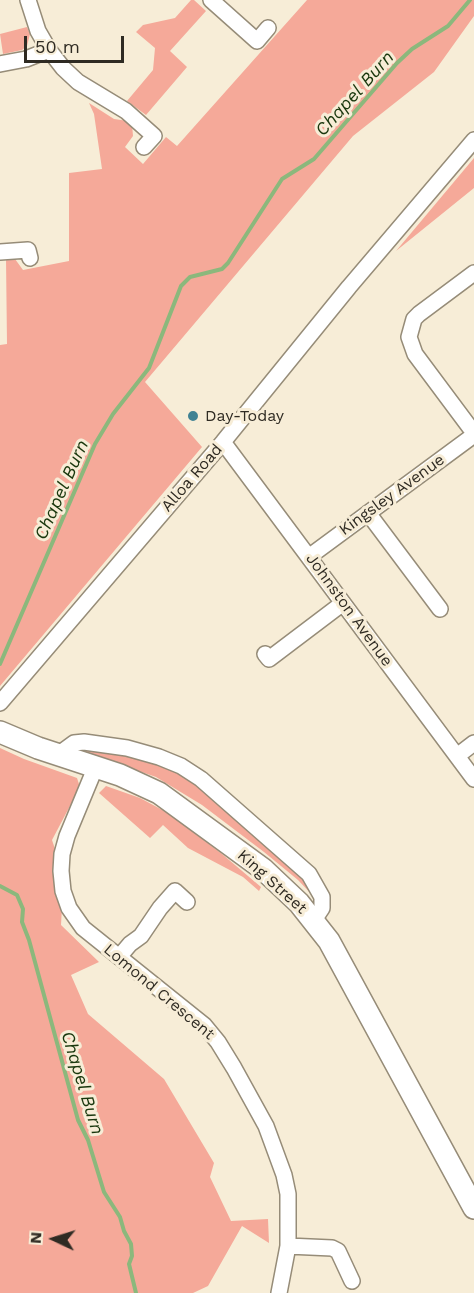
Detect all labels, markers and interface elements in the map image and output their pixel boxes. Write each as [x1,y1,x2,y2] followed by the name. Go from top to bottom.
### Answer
[27,24,128,62] scale bar
[35,36,80,57] text: 50 m
[311,47,399,141] water label: Chapel Burn
[205,406,284,426] place label: Day-Today
[186,409,200,423] marker: Day-Today
[30,437,94,543] water label: Chapel Burn
[157,440,227,516] street label: Alloa Road
[336,450,448,540] street label: Kingsley Avenue
[302,550,396,670] street label: Johnston Avenue
[233,846,311,918] street label: King Street
[100,940,218,1044] street label: Lomond Crescent
[56,1029,108,1137] water label: Chapel Burn
[24,1209,84,1269] north arrow
[26,1231,45,1244] text: N

